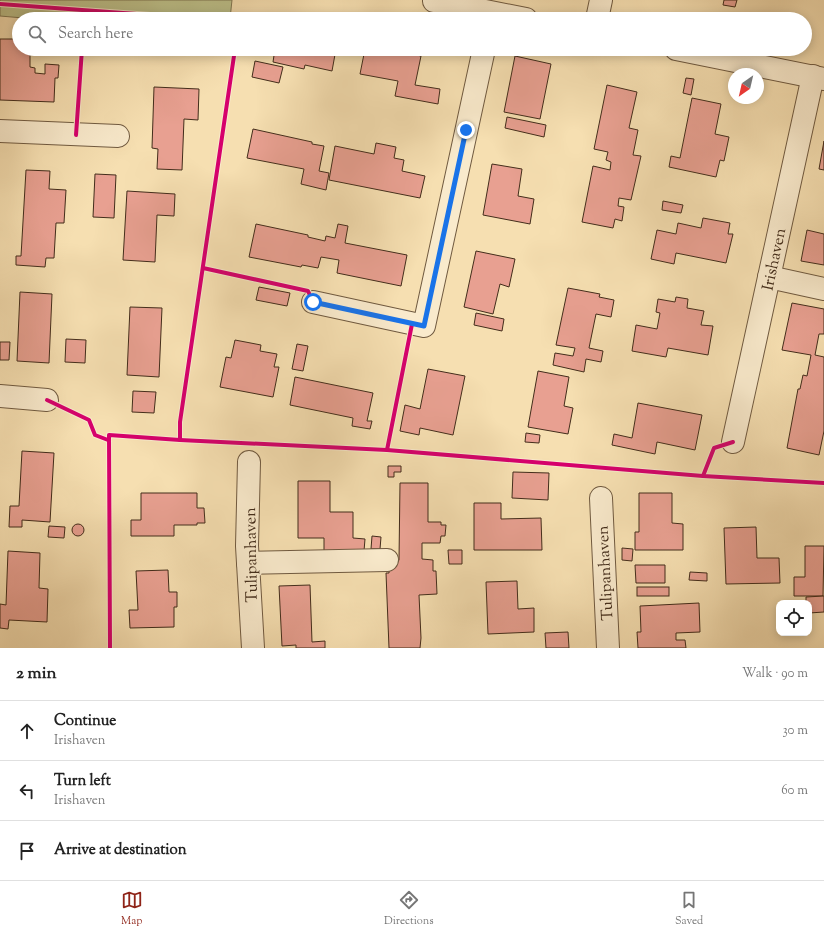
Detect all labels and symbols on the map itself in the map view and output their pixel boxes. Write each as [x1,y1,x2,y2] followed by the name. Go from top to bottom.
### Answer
[728,68,764,104] north arrow
[457,121,475,139] route end
[758,226,793,293] street label: Irishaven
[304,293,322,311] route start
[240,507,265,603] street label: Tulipanhaven
[592,524,620,621] street label: Tulipanhaven

